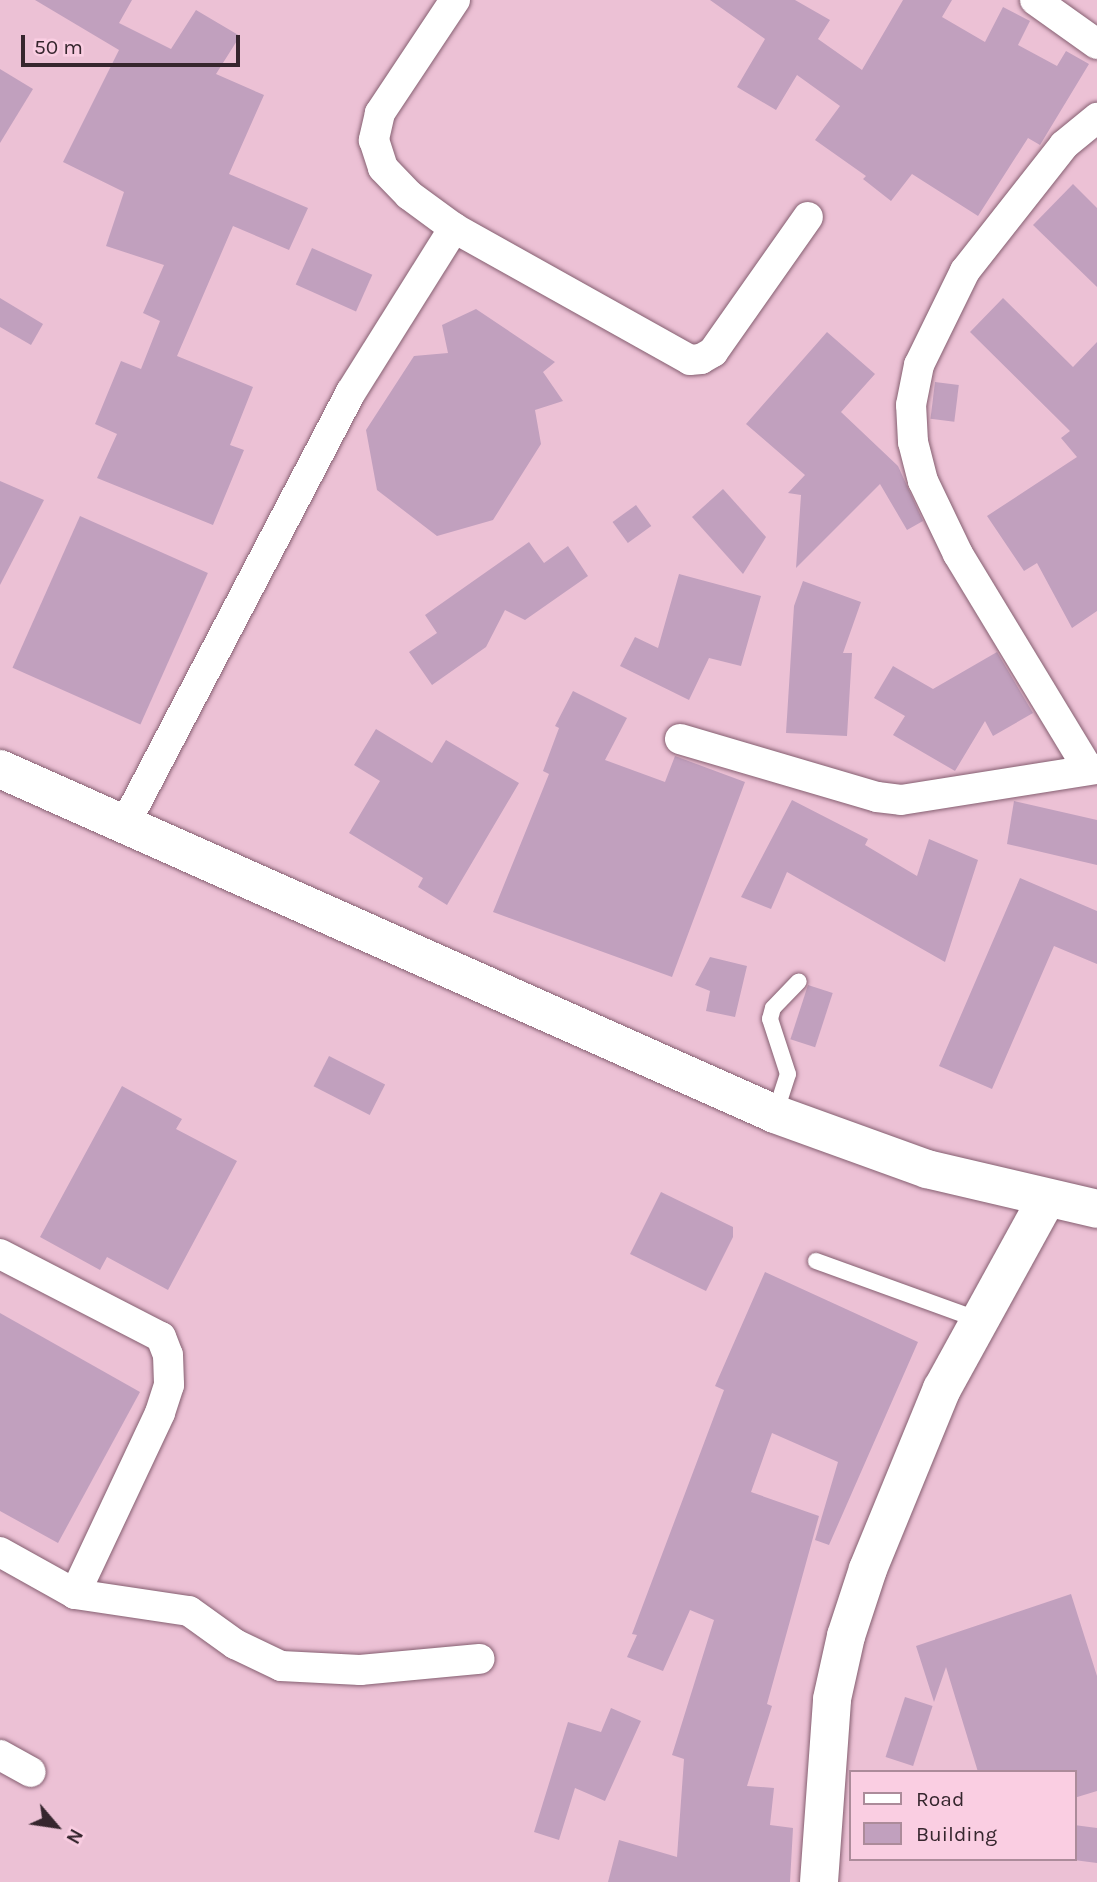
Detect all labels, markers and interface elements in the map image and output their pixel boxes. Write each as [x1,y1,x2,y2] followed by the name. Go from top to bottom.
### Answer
[24,21,243,65] scale bar
[34,35,83,59] text: 50 m
[848,1770,1076,1861] legend
[916,1787,964,1811] text: Road
[21,1791,91,1861] north arrow
[916,1822,997,1846] text: Building
[61,1825,87,1847] text: N

